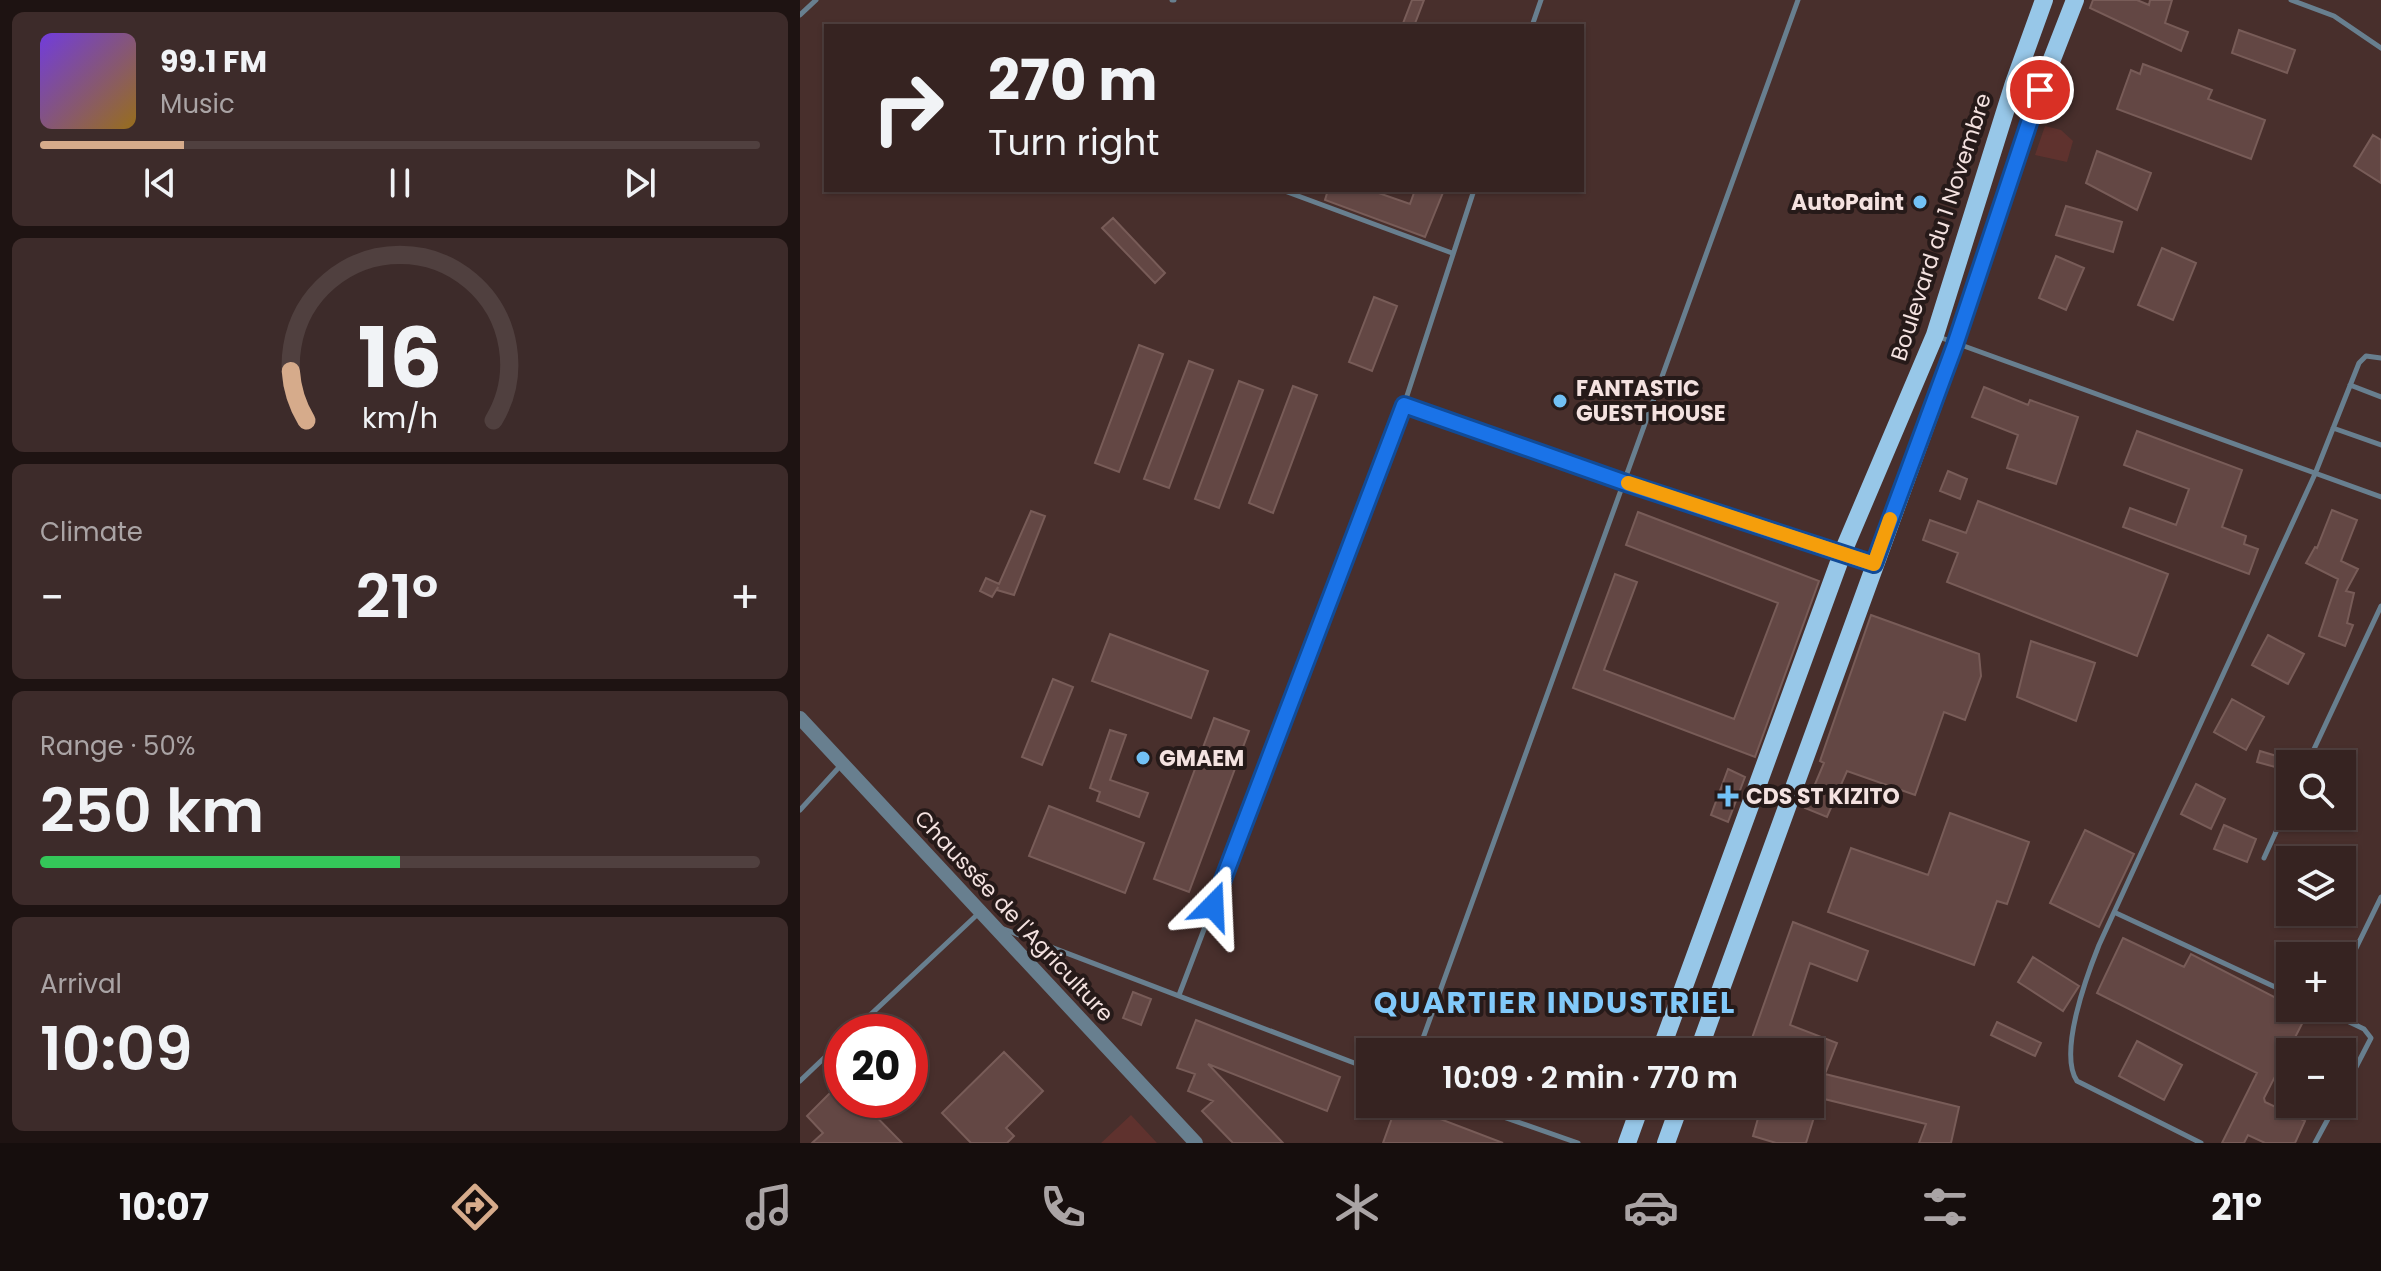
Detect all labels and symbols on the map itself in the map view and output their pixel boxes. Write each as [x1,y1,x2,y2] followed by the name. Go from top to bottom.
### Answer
[2006,56,2074,124] pin
[1883,89,1999,365] street label: Boulevard du 1 Novembre
[1791,187,1904,218] place label: AutoPaint
[1911,193,1929,211] marker: AutoPaint
[1576,373,1726,429] place label: FANTASTIC GUEST HOUSE
[1551,392,1569,410] marker: FANTASTIC GUEST HOUSE
[1159,743,1244,774] place label: GMAEM
[1134,749,1152,767] marker: GMAEM
[1746,781,1900,812] place label: CDS ST KIZITO
[1717,785,1739,807] marker: CDS ST KIZITO
[907,803,1121,1029] street label: Chaussée de l'Agriculture
[1171,864,1255,948] position arrow
[1374,981,1736,1024] district label: QUARTIER INDUSTRIEL
[824,1014,928,1118] speed limit sign: 20

